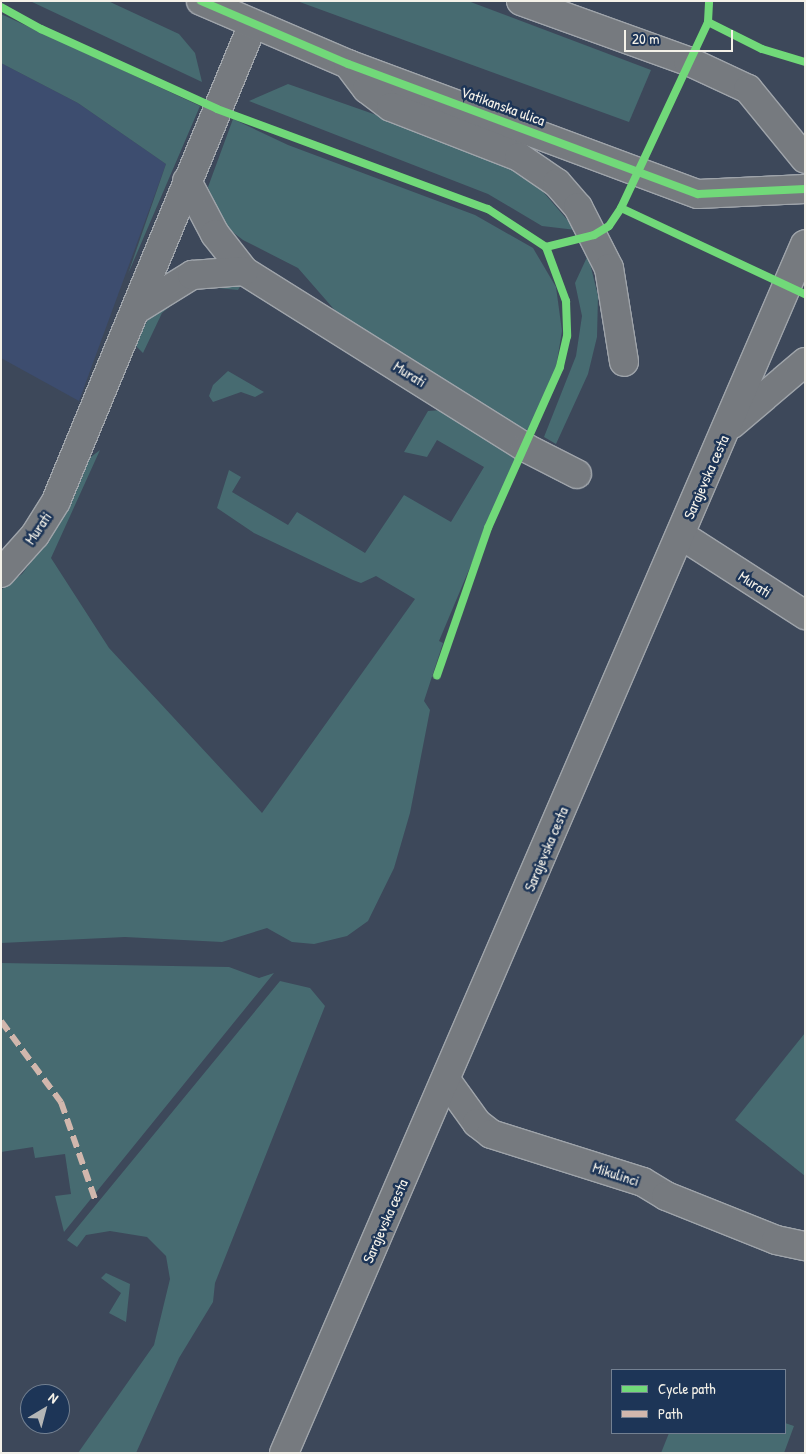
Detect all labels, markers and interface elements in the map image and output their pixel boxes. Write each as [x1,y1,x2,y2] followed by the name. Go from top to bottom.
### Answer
[626,20,735,52] scale bar
[632,28,659,49] text: 20 m
[459,82,547,130] street label: Vatikanska ulica
[390,357,430,391] street label: Murati
[680,432,732,522] street label: Sarajevska cesta
[21,508,55,548] street label: Murati
[735,567,775,601] street label: Murati
[520,804,572,894] street label: Sarajevska cesta
[590,1158,642,1190] street label: Mikulinci
[359,1176,411,1266] street label: Sarajevska cesta
[611,1369,786,1434] legend
[658,1378,716,1399] text: Cycle path
[20,1384,70,1434] north arrow
[45,1388,62,1407] text: N
[658,1403,683,1424] text: Path

